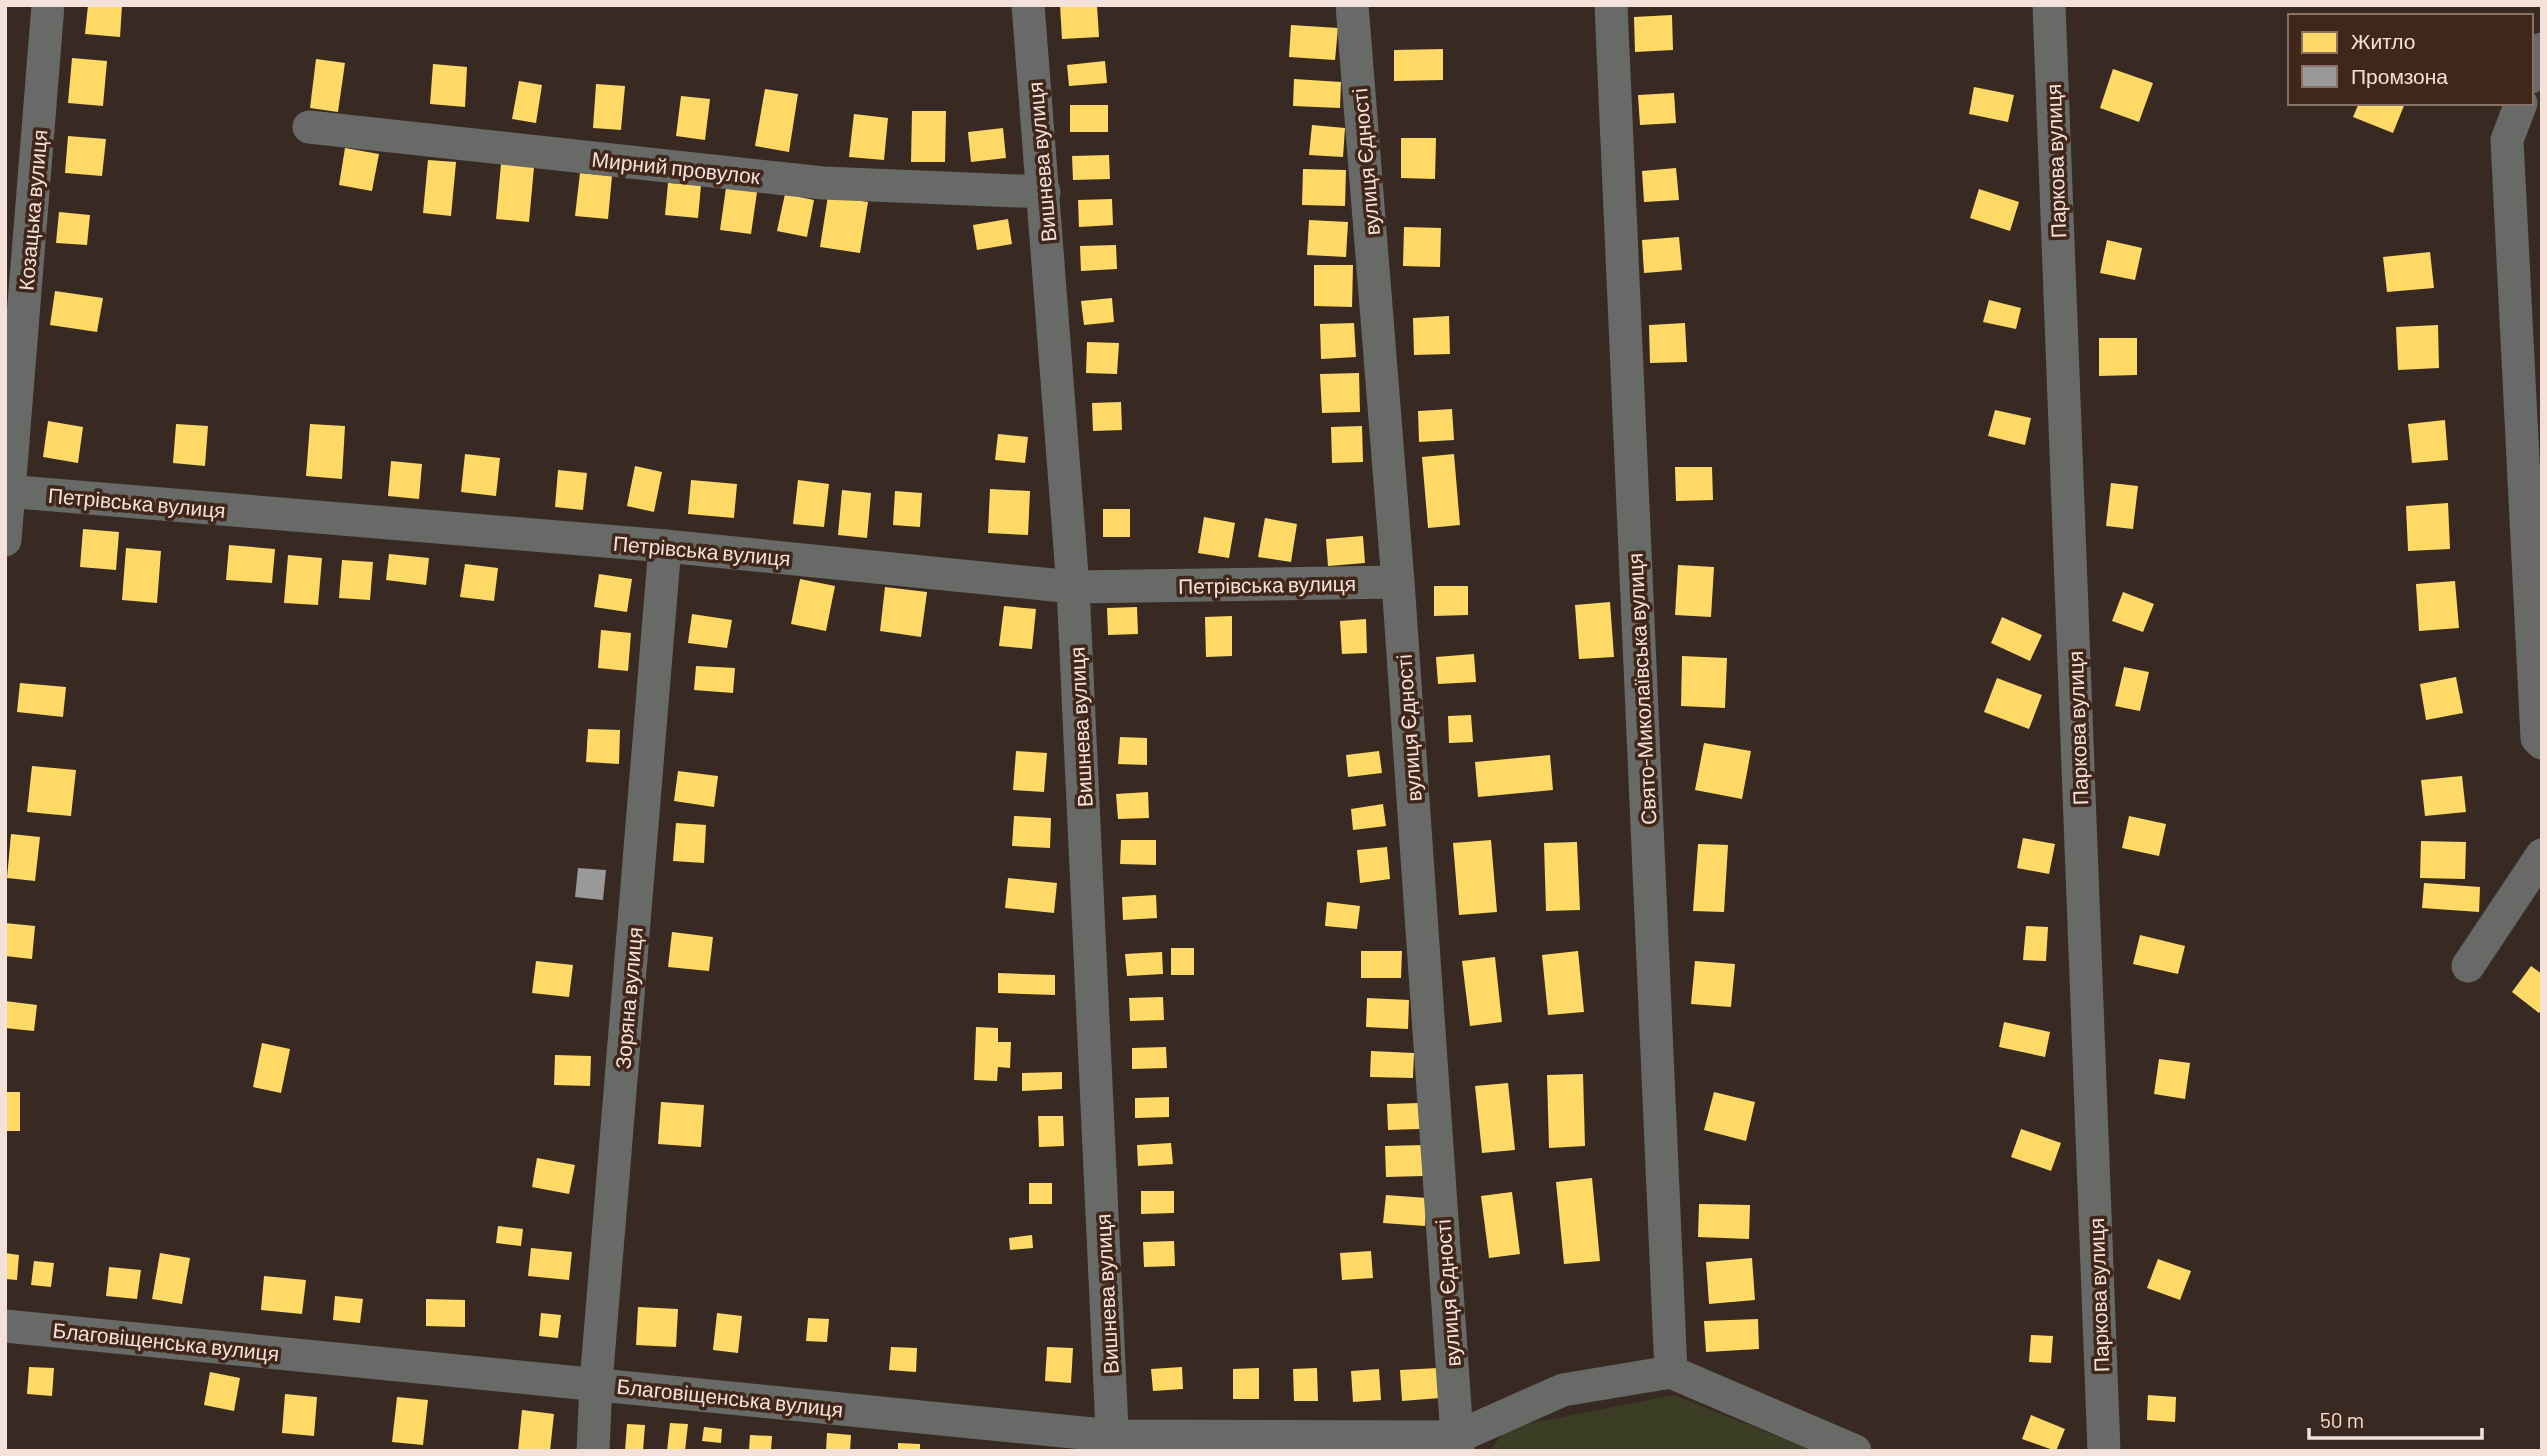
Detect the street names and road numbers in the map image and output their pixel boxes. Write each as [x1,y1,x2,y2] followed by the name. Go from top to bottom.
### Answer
[1022,81,1060,243] street label: Вишнева вулиця
[2040,83,2070,239] street label: Паркова вулиця
[1346,87,1384,237] street label: вулиця Єдності
[13,128,51,292] street label: Козацька вулиця
[591,146,762,188] street label: Мирний провулок
[47,482,227,522] street label: Петрівська вулиця
[612,530,792,570] street label: Петрівська вулиця
[1621,552,1661,826] street label: Свято-Миколаївська вулиця
[1178,570,1356,598] street label: Петрівська вулиця
[1063,646,1097,808] street label: Вишнева вулиця
[2062,650,2092,806] street label: Паркова вулиця
[1390,653,1426,803] street label: вулиця Єдності
[609,926,647,1070] street label: Зоряна вулиця
[1089,1213,1123,1375] street label: Вишнева вулиця
[2083,1217,2113,1373] street label: Паркова вулиця
[1429,1218,1465,1368] street label: вулиця Єдності
[52,1317,280,1365] street label: Благовіщенська вулиця
[616,1373,844,1421] street label: Благовіщенська вулиця

